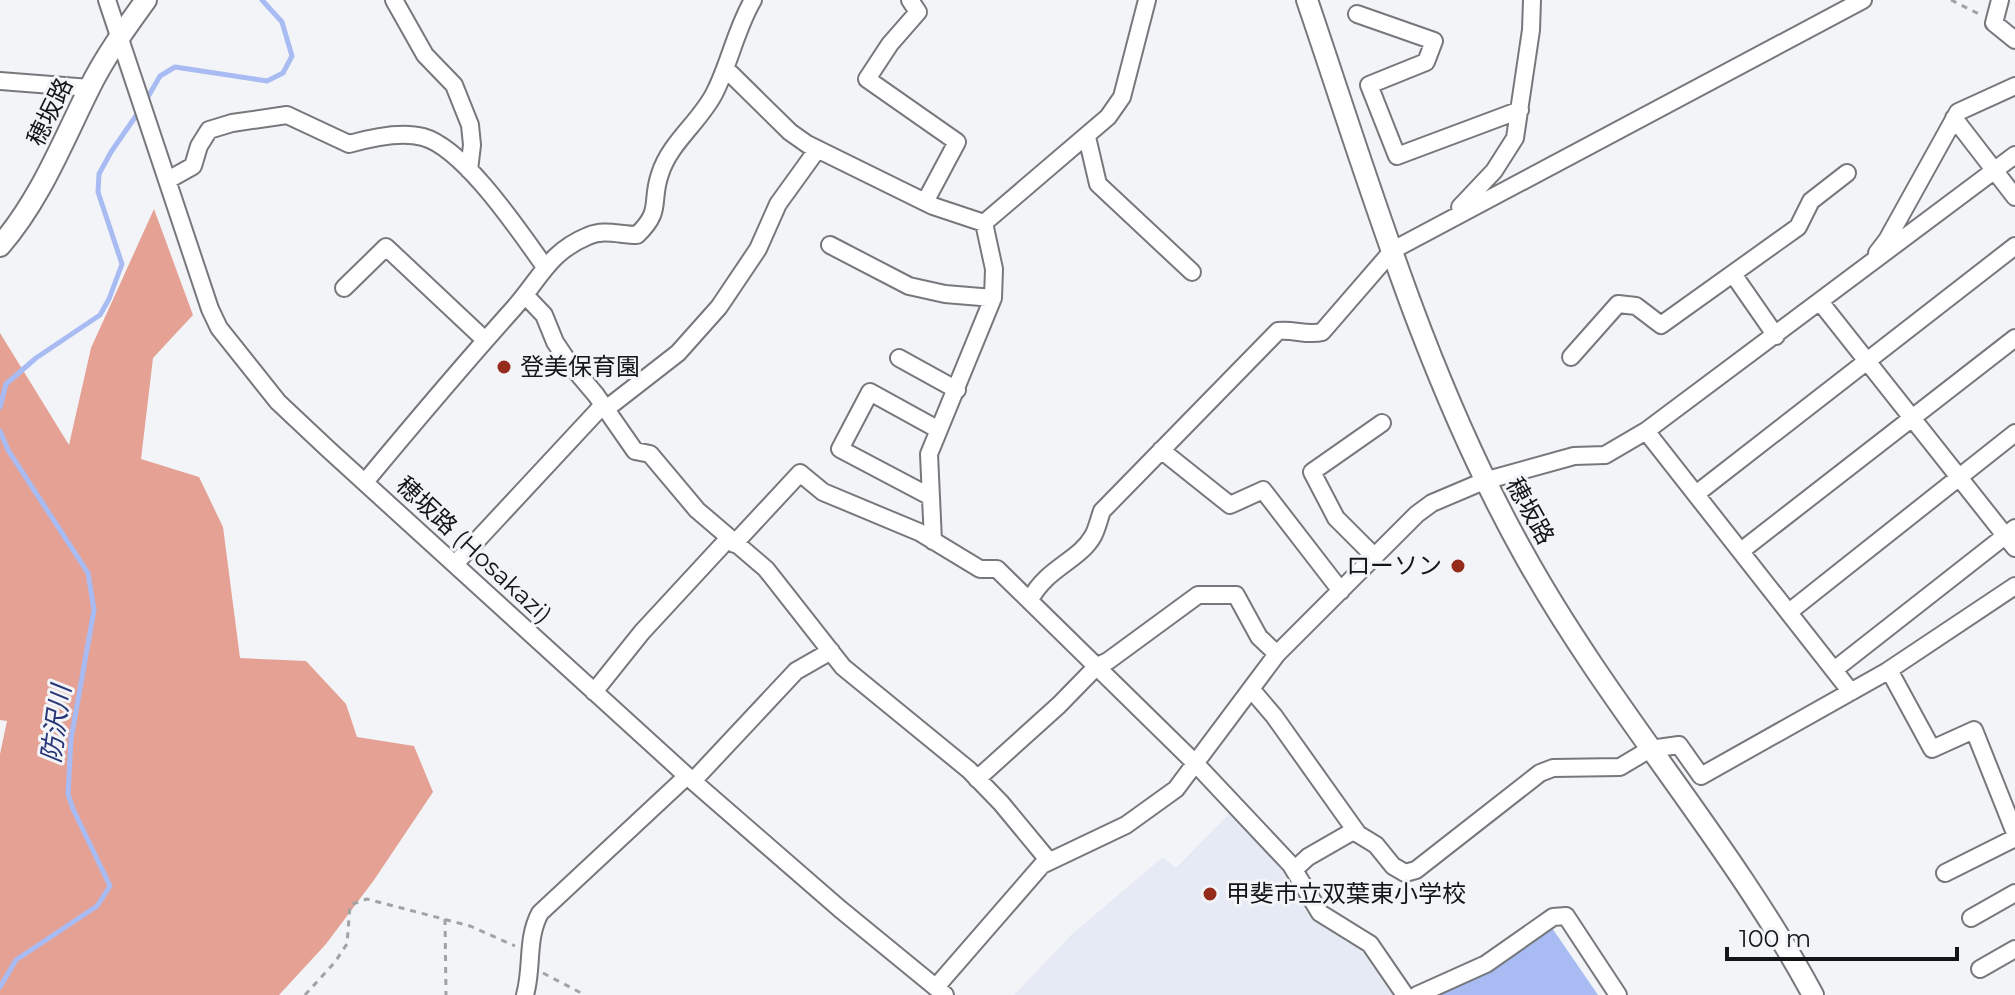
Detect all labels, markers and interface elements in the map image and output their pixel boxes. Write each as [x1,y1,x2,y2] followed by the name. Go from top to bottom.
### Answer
[21,73,78,150] street label: 穂坂路
[520,352,640,381] place label: 登美保育園
[495,358,513,376] marker: 登美保育園
[391,470,558,629] street label: 穂坂路 (Hosakazi)
[1500,472,1561,549] street label: 穂坂路
[1346,551,1442,580] place label: ローソン
[1449,557,1467,575] marker: ローソン
[35,680,78,765] water label: 防沢川
[1226,879,1466,908] place label: 甲斐市立双葉東小学校
[1201,885,1219,903] marker: 甲斐市立双葉東小学校
[1727,911,1957,961] scale bar
[1739,924,1811,953] text: 100 m

